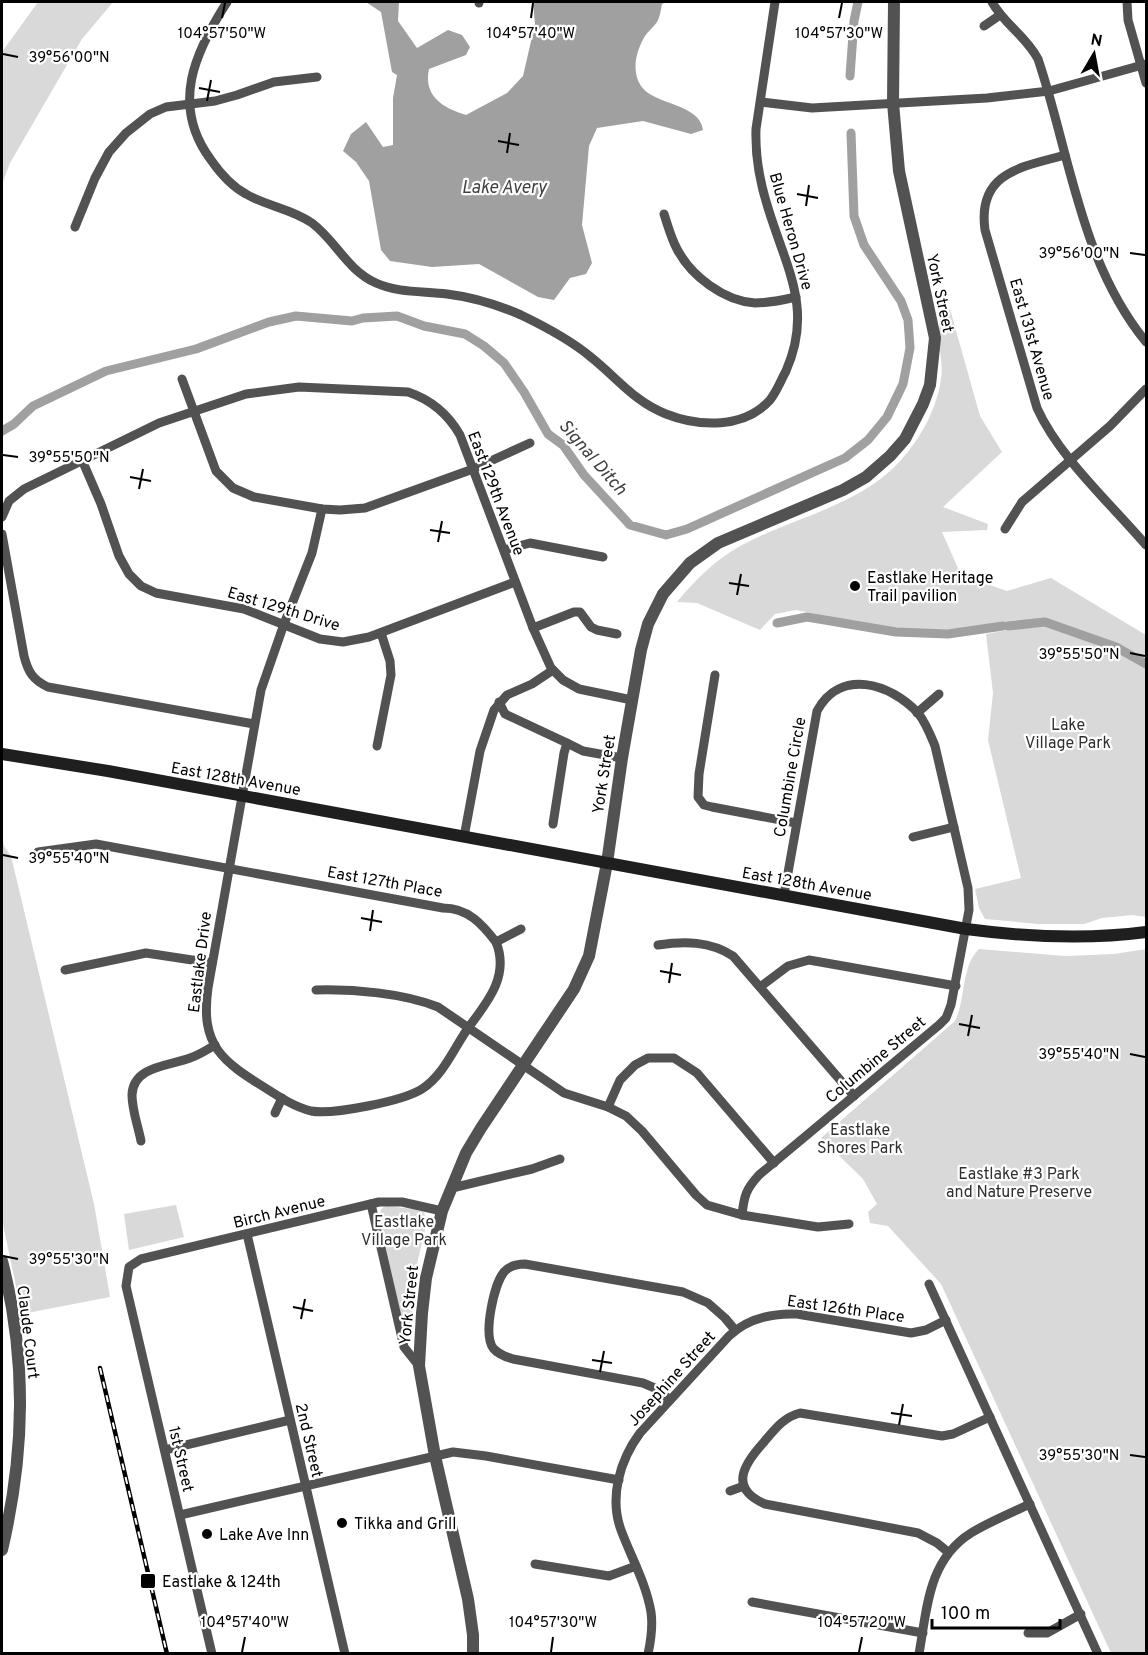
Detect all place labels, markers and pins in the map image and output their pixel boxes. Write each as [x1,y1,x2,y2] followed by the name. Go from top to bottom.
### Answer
[867,569,993,607] place label: Eastlake Heritage Trail pavilion
[848,579,862,593] marker: Eastlake Heritage Trail pavilion
[354,1515,456,1535] place label: Tikka and Grill
[335,1516,349,1530] marker: Tikka and Grill
[219,1526,309,1546] place label: Lake Ave Inn
[200,1527,214,1541] marker: Lake Ave Inn
[139,1572,157,1590] marker: Eastlake & 124th
[162,1573,281,1593] place label: Eastlake & 124th

